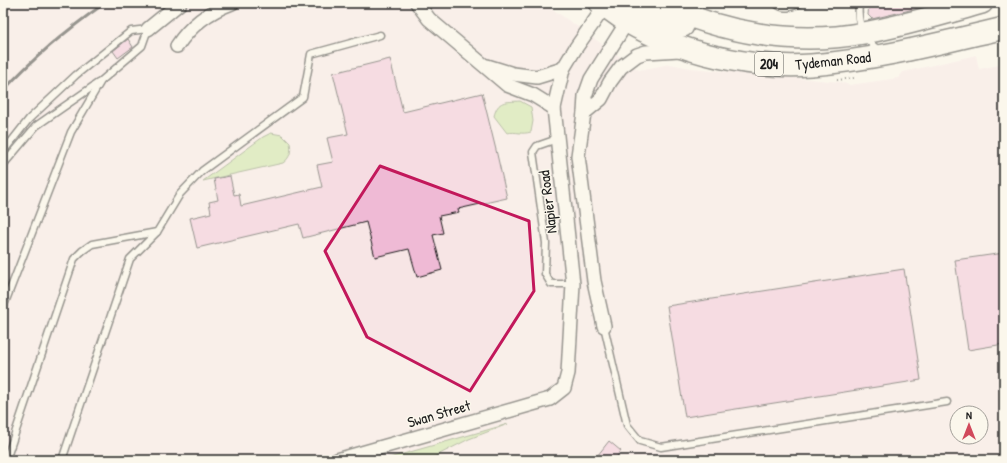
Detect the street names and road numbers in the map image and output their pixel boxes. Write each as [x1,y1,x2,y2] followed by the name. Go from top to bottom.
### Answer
[794,46,872,75] street label: Tydeman Road
[755,52,783,76] road number: 204
[533,169,562,235] street label: Napier Road
[405,394,474,433] street label: Swan Street

